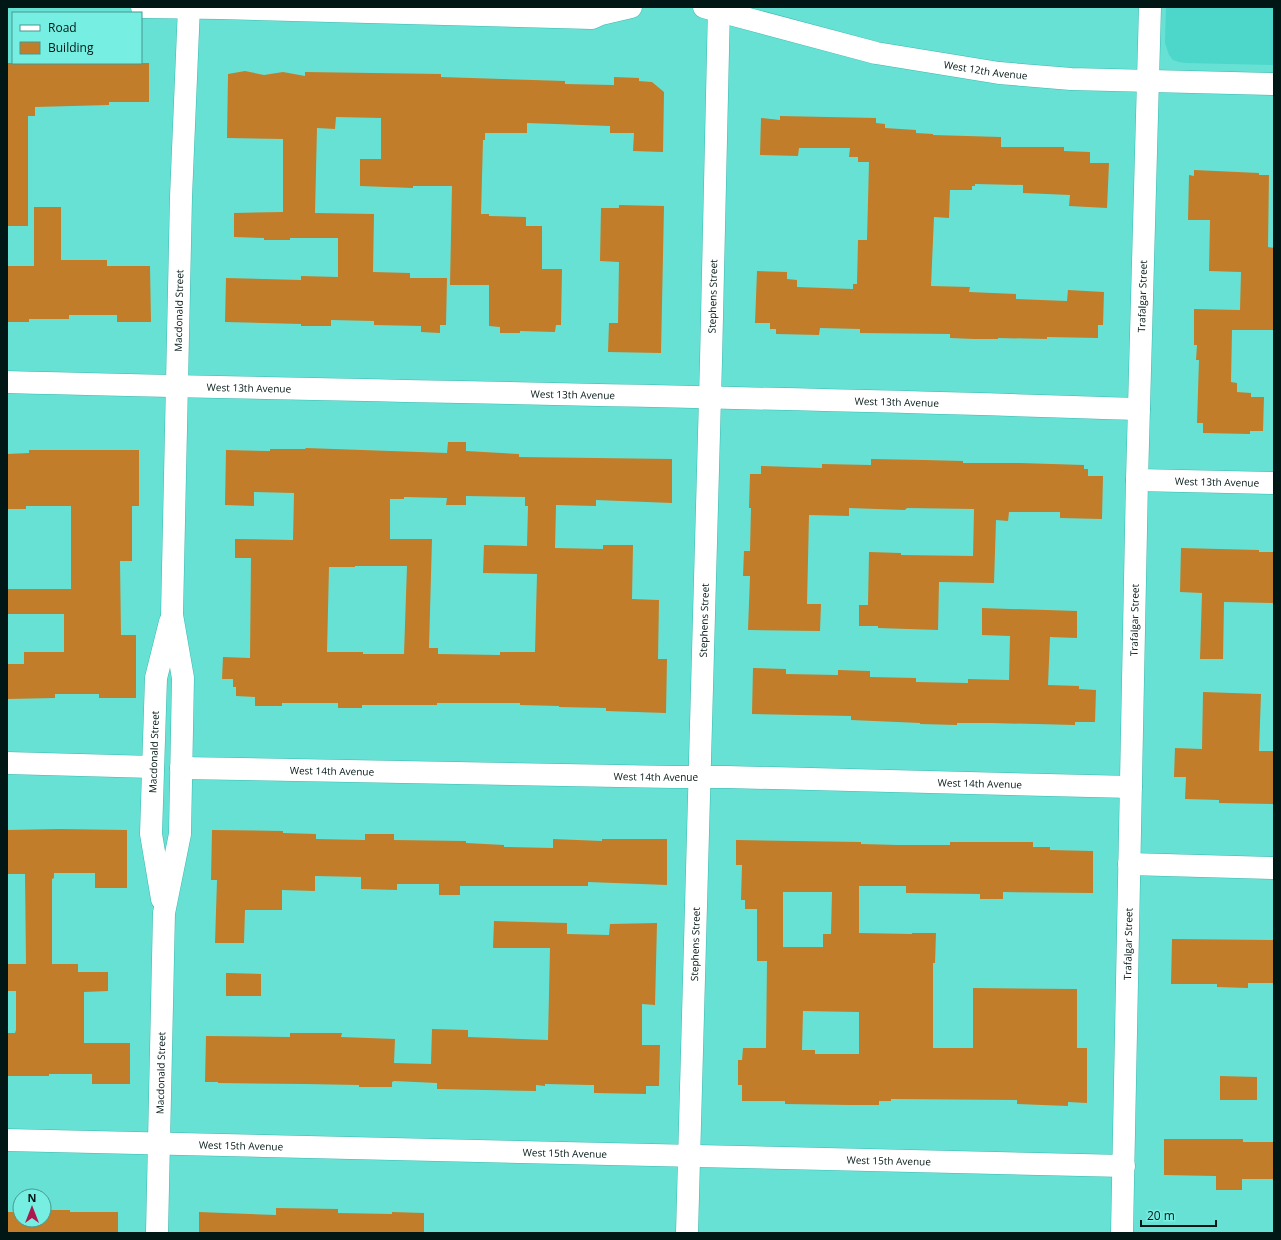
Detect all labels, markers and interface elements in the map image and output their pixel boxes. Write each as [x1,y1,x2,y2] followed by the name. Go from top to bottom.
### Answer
[12,12,142,64] legend
[48,19,77,36] text: Road
[48,39,94,56] text: Building
[943,57,1028,82] street label: West 12th Avenue
[705,259,720,334] street label: Stephens Street
[1134,259,1150,333] street label: Trafalgar Street
[171,269,186,352] street label: Macdonald Street
[207,380,292,396] street label: West 13th Avenue
[531,387,616,402] street label: West 13th Avenue
[854,394,940,410] street label: West 13th Avenue
[1175,474,1260,490] street label: West 13th Avenue
[696,583,712,657] street label: Stephens Street
[1126,583,1142,656] street label: Trafalgar Street
[145,710,162,793] street label: Macdonald Street
[290,763,375,779] street label: West 14th Avenue
[614,769,699,784] street label: West 14th Avenue
[937,775,1023,791] street label: West 14th Avenue
[687,906,703,981] street label: Stephens Street
[1120,907,1135,980] street label: Trafalgar Street
[153,1031,168,1114] street label: Macdonald Street
[199,1137,284,1153] street label: West 15th Avenue
[522,1145,608,1161] street label: West 15th Avenue
[846,1153,932,1169] street label: West 15th Avenue
[12,1188,52,1228] north arrow
[28,1190,36,1205] text: N
[1141,1202,1216,1228] scale bar
[1147,1207,1175,1224] text: 20 m

